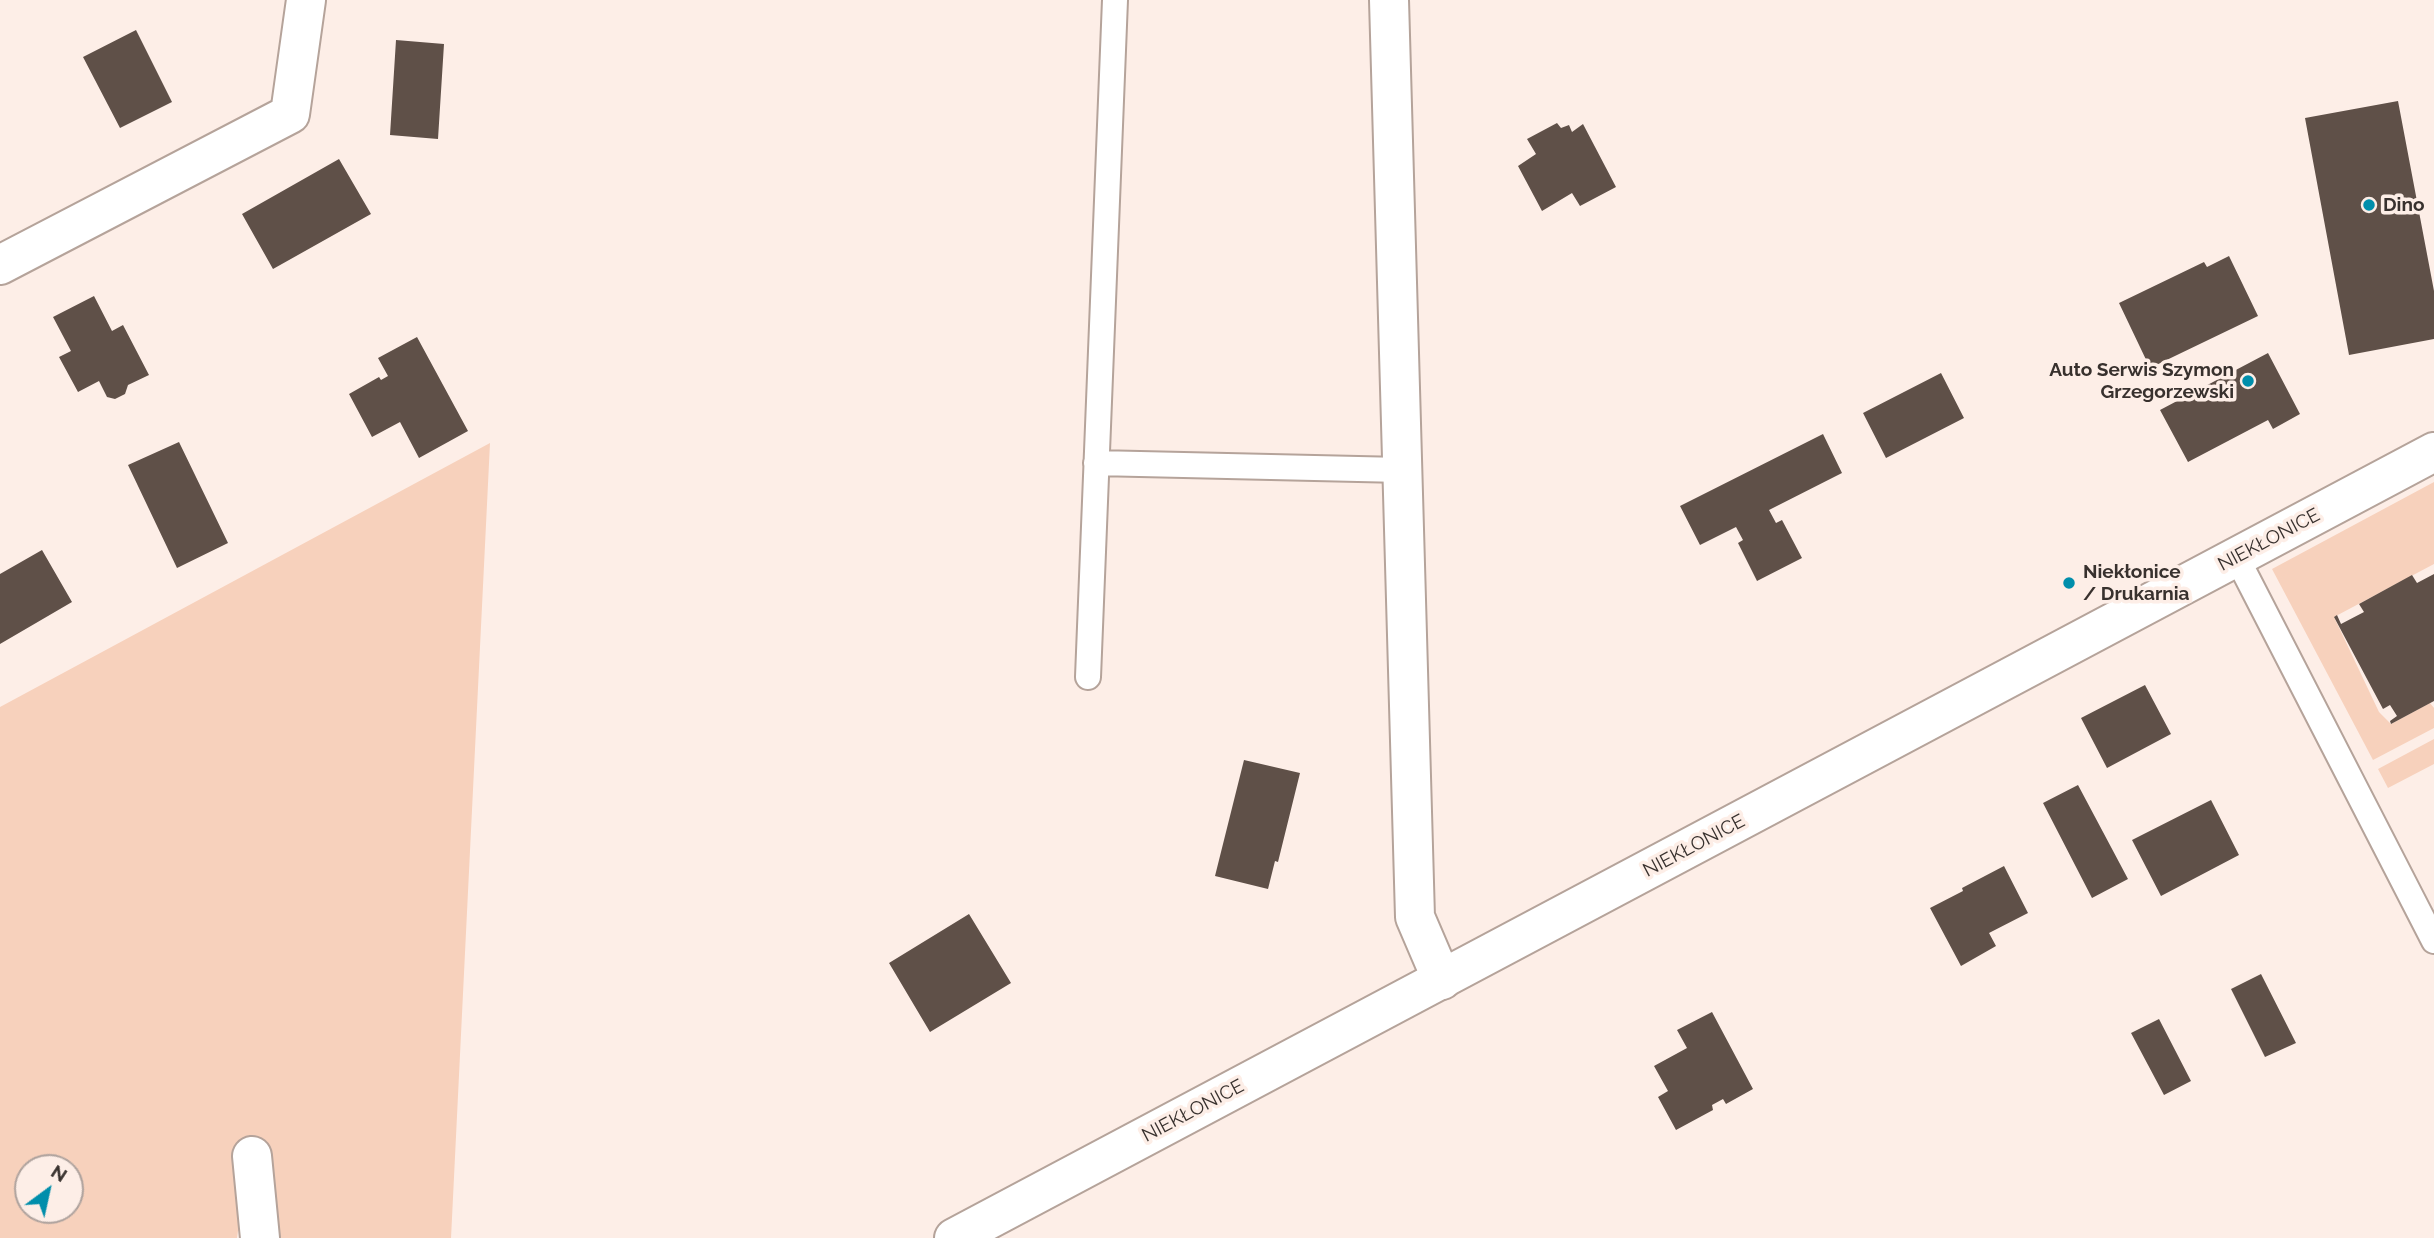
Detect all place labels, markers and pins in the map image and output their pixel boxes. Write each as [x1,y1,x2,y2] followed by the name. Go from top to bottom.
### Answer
[2383,194,2424,216] place label: Dino
[2361,197,2377,213] marker: Dino
[2049,359,2234,403] place label: Auto Serwis Szymon Grzegorzewski
[2240,373,2256,389] marker: Auto Serwis Szymon Grzegorzewski
[2083,561,2189,605] place label: Niekłonice / Drukarnia
[2061,575,2077,591] marker: Niekłonice / Drukarnia

